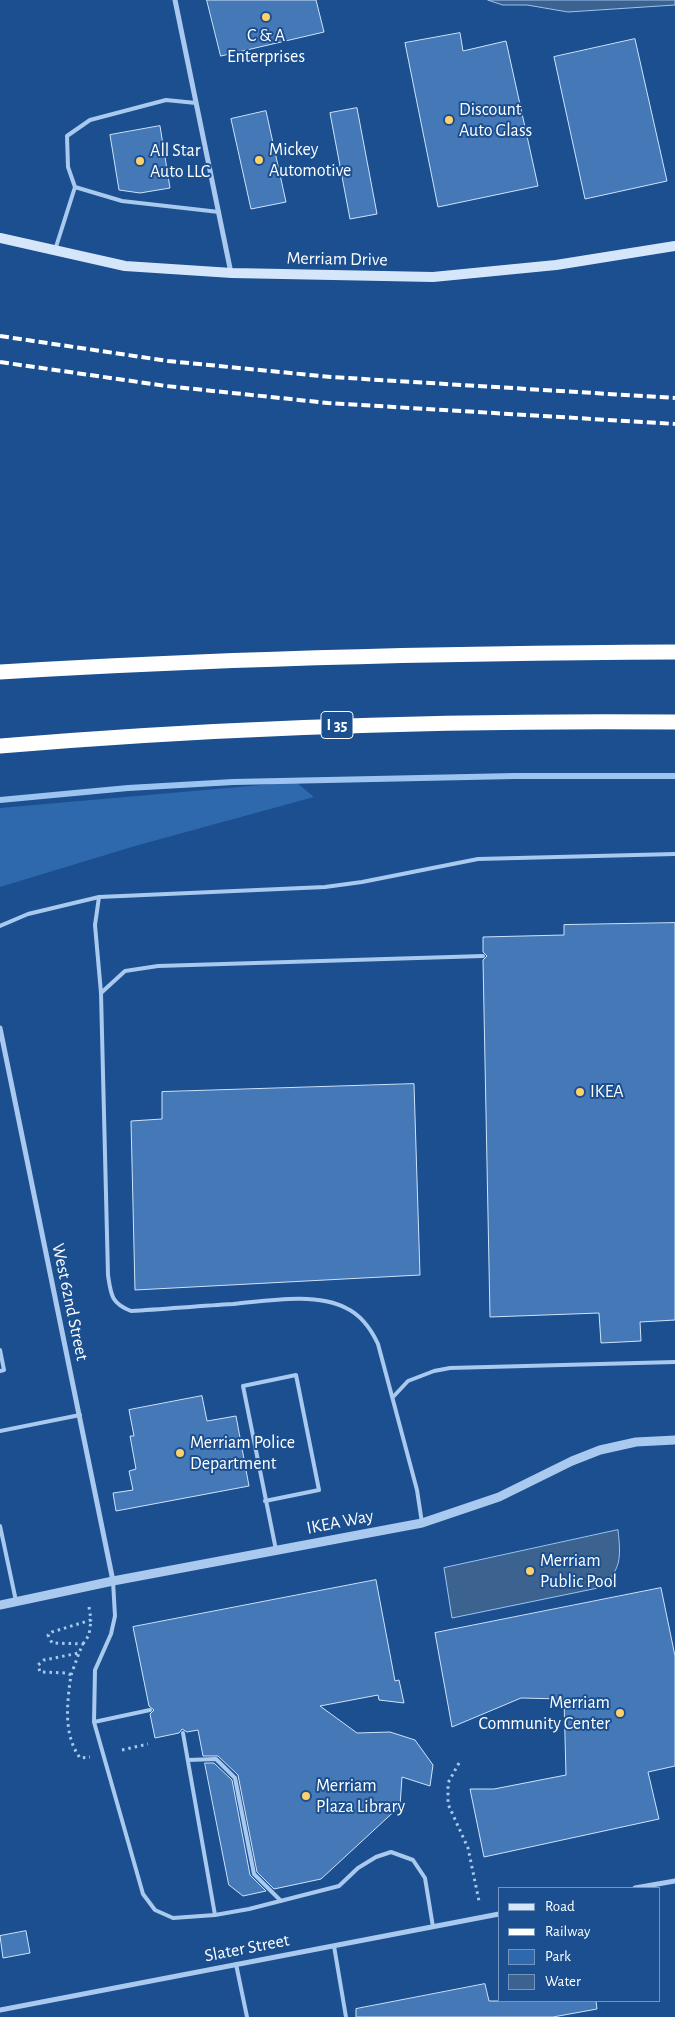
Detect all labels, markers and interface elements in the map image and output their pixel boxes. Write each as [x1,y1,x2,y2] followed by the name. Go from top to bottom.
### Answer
[260,11,272,23] marker: C & A Enterprises
[227,25,305,68] place label: C & A Enterprises
[459,99,532,142] place label: Discount Auto Glass
[443,114,455,126] marker: Discount Auto Glass
[269,139,351,182] place label: Mickey Automotive
[150,140,210,182] place label: All Star Auto LLC
[253,154,265,166] marker: Mickey Automotive
[134,155,146,167] marker: All Star Auto LLC
[286,247,388,271] street label: Merriam Drive
[321,712,353,738] road number: I 35
[590,1081,624,1103] place label: IKEA
[574,1086,586,1098] marker: IKEA
[47,1241,93,1363] street label: West 62nd Street
[190,1432,295,1475] place label: Merriam Police Department
[174,1447,186,1459] marker: Merriam Police Department
[305,1505,375,1539] street label: IKEA Way
[540,1550,617,1592] place label: Merriam Public Pool
[524,1565,536,1577] marker: Merriam Public Pool
[478,1692,610,1735] place label: Merriam Community Center
[614,1707,626,1719] marker: Merriam Community Center
[316,1775,405,1818] place label: Merriam Plaza Library
[300,1790,312,1802] marker: Merriam Plaza Library
[498,1887,660,2002] legend
[545,1899,575,1914] text: Road
[545,1924,590,1939] text: Railway
[203,1929,291,1967] street label: Slater Street
[545,1949,571,1964] text: Park
[545,1974,581,1989] text: Water

